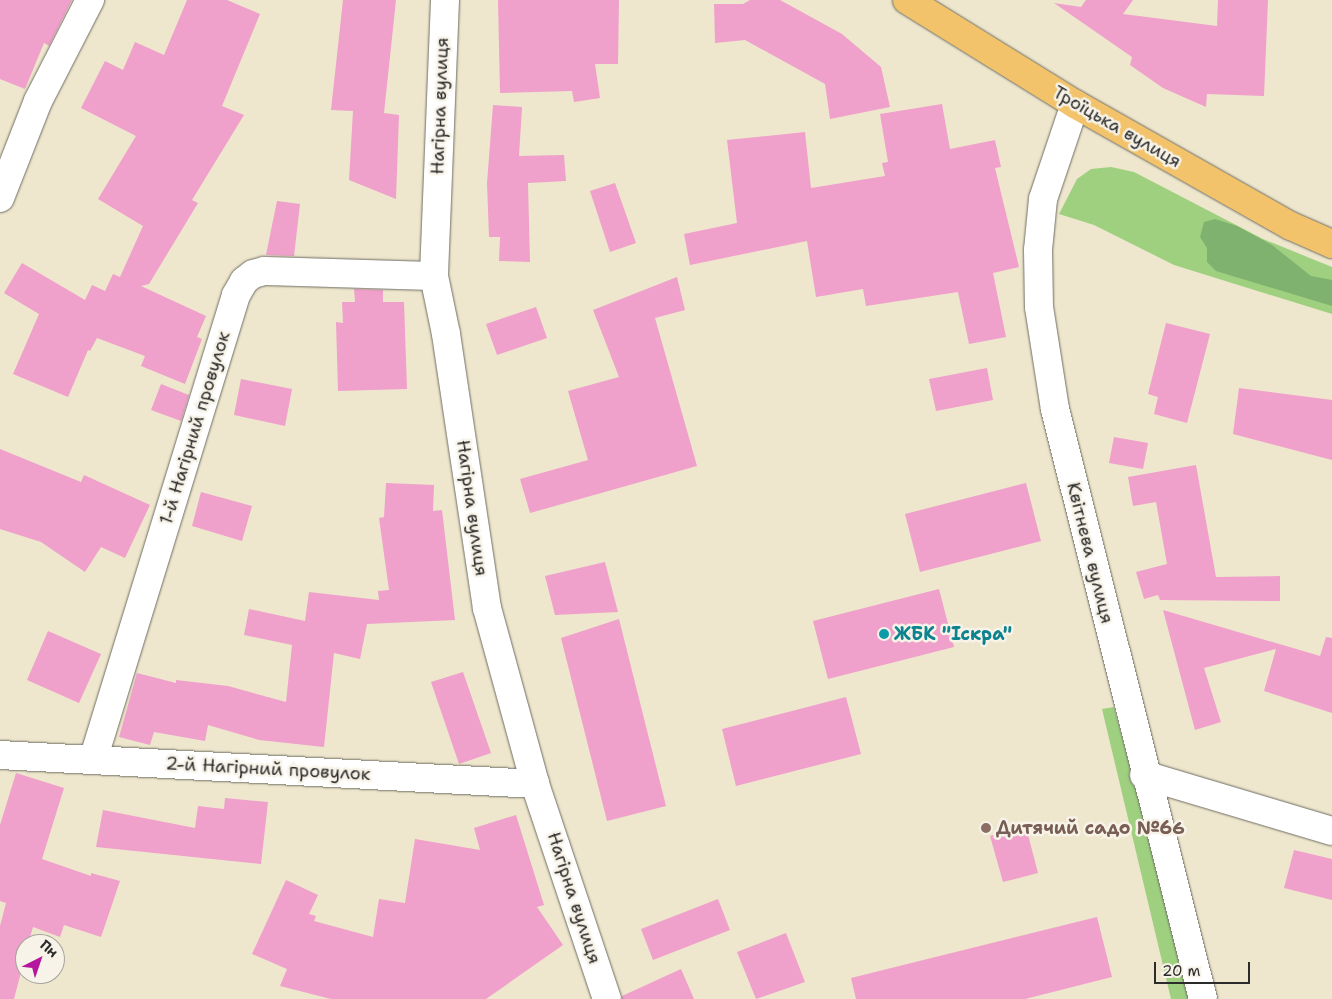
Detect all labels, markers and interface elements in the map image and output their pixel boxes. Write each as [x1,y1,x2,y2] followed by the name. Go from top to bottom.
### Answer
[427,37,453,175] street label: Нагірна вулиця
[1049,82,1185,172] street label: Троїцька вулиця
[155,329,235,527] street label: 1-й Нагірний провулок
[452,439,492,577] street label: Нагірна вулиця
[1062,480,1118,626] street label: Квітнева вулиця
[894,623,1012,645] place label: ЖБК "Іскра"
[878,628,890,640] marker: ЖБК "Іскра"
[165,753,371,785] street label: 2-й Нагірний провулок
[996,817,1185,839] place label: Дитячий садо №66
[980,822,992,834] marker: Дитячий садо №66
[543,829,605,967] street label: Нагірна вулиця
[15,934,65,984] north arrow
[36,936,62,961] text: Пн
[1157,952,1253,984] scale bar
[1162,961,1201,981] text: 20 m

